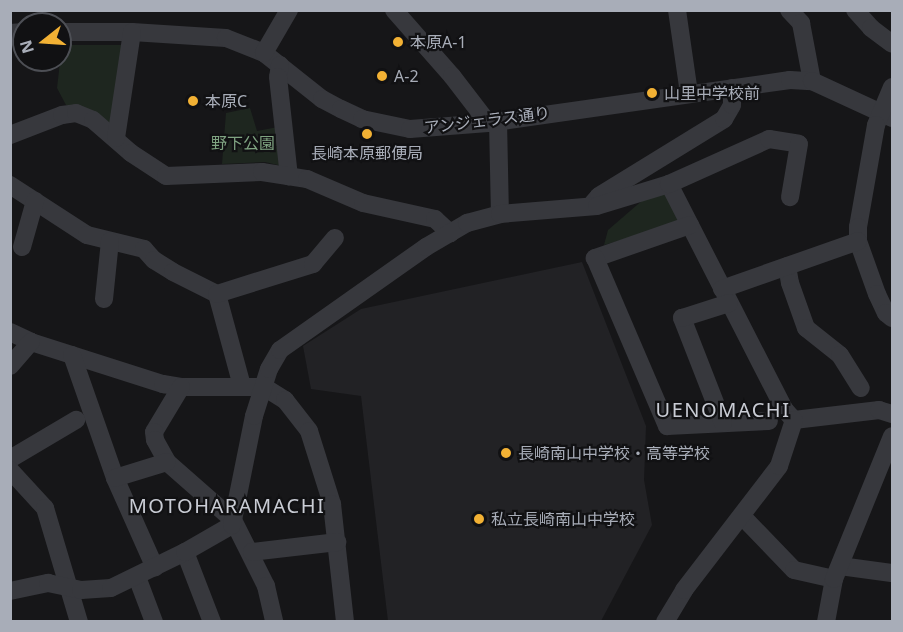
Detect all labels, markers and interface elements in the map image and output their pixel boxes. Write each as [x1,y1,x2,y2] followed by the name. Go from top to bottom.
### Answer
[12,12,72,72] north arrow
[410,32,467,52] place label: 本原A-1
[391,35,405,49] marker: 本原A-1
[14,37,39,56] text: N
[394,66,419,86] place label: A-2
[375,69,389,83] marker: A-2
[664,83,760,103] place label: 山里中学校前
[645,86,659,100] marker: 山里中学校前
[205,91,247,111] place label: 本原C
[186,94,200,108] marker: 本原C
[422,103,552,137] street label: アンジェラス通り
[360,127,374,141] marker: 長崎本原郵便局
[211,133,275,153] park label: 野下公園
[311,143,423,163] place label: 長崎本原郵便局
[656,397,790,421] district label: UENOMACHI
[518,443,710,463] place label: 長崎南山中学校・高等学校
[499,446,513,460] marker: 長崎南山中学校・高等学校
[129,493,325,517] district label: MOTOHARAMACHI
[491,509,635,529] place label: 私立長崎南山中学校
[472,512,486,526] marker: 私立長崎南山中学校

